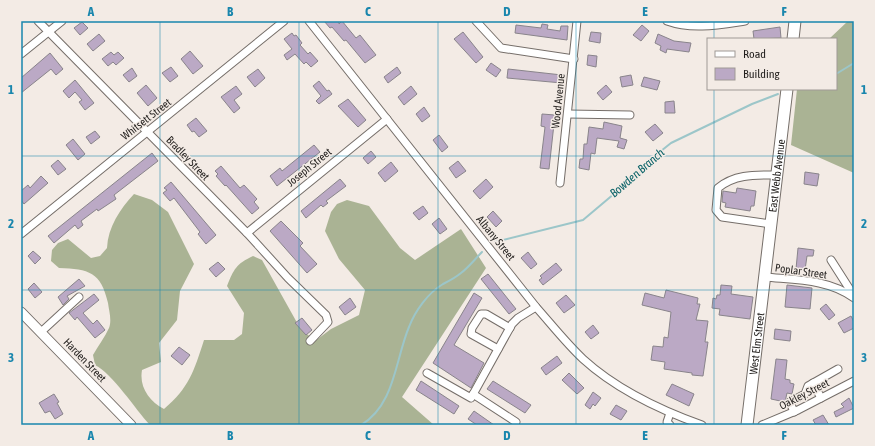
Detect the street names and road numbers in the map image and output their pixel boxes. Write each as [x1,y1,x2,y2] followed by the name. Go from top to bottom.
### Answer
[549,73,567,129] street label: Wood Avenue
[119,96,173,142] street label: Whitsett Street
[164,134,212,182] street label: Bradley Street
[766,139,787,213] street label: East Webb Avenue
[284,145,334,189] street label: Joseph Street
[474,213,518,263] street label: Albany Street
[774,261,828,281] street label: Poplar Street
[747,312,766,375] street label: West Elm Street
[61,336,109,384] street label: Harden Street
[777,376,831,412] street label: Oakley Street

